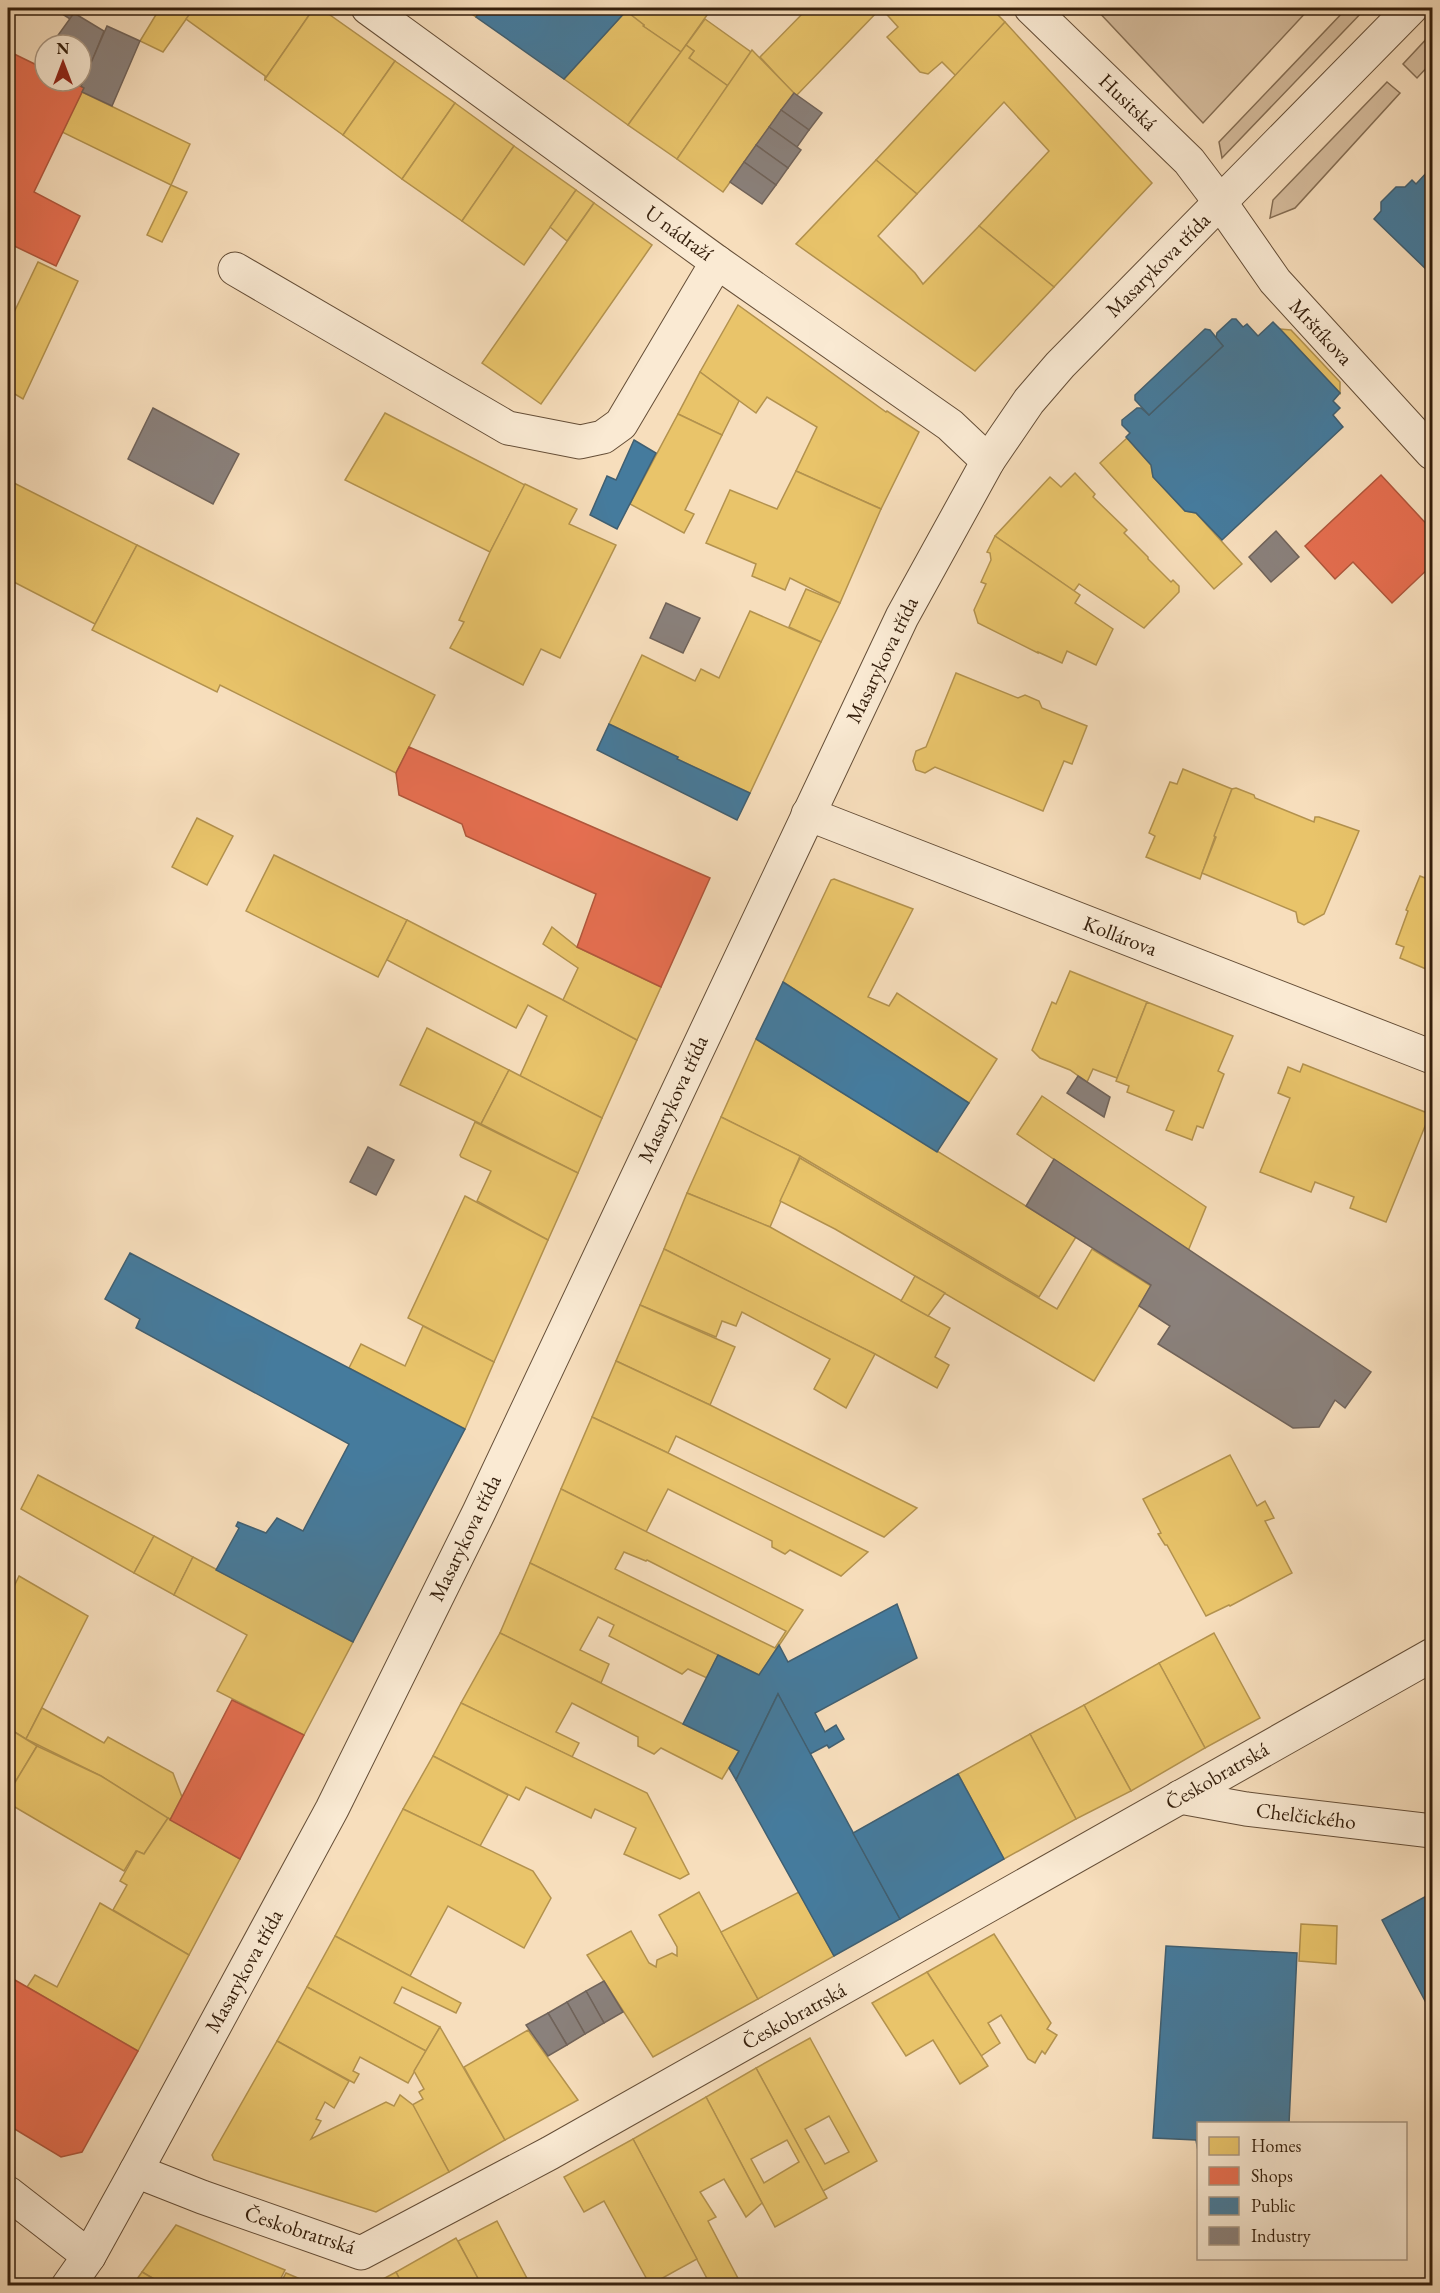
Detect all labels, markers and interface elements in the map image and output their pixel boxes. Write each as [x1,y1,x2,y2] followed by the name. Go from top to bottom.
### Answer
[33,33,93,93] north arrow
[57,38,70,59] text: N
[1093,67,1164,137] street label: Husitská
[640,199,719,267] street label: U nádraží
[1100,206,1216,323] street label: Masarykova třída
[1284,293,1360,371] street label: Mrštíkova
[839,592,924,727] street label: Masarykova třída
[1079,909,1162,962] street label: Kollárova
[631,1030,714,1167] street label: Masarykova třída
[422,1470,507,1605] street label: Masarykova třída
[1160,1735,1274,1816] street label: Českobratrská
[1255,1796,1358,1835] street label: Chelčického
[198,1904,289,2037] street label: Masarykova třída
[737,1976,851,2055] street label: Českobratrská
[1197,2122,1407,2260] legend
[1251,2134,1302,2157] text: Homes
[1251,2164,1293,2187] text: Shops
[1251,2194,1295,2217] text: Public
[241,2199,360,2260] street label: Českobratrská
[1251,2224,1311,2247] text: Industry

